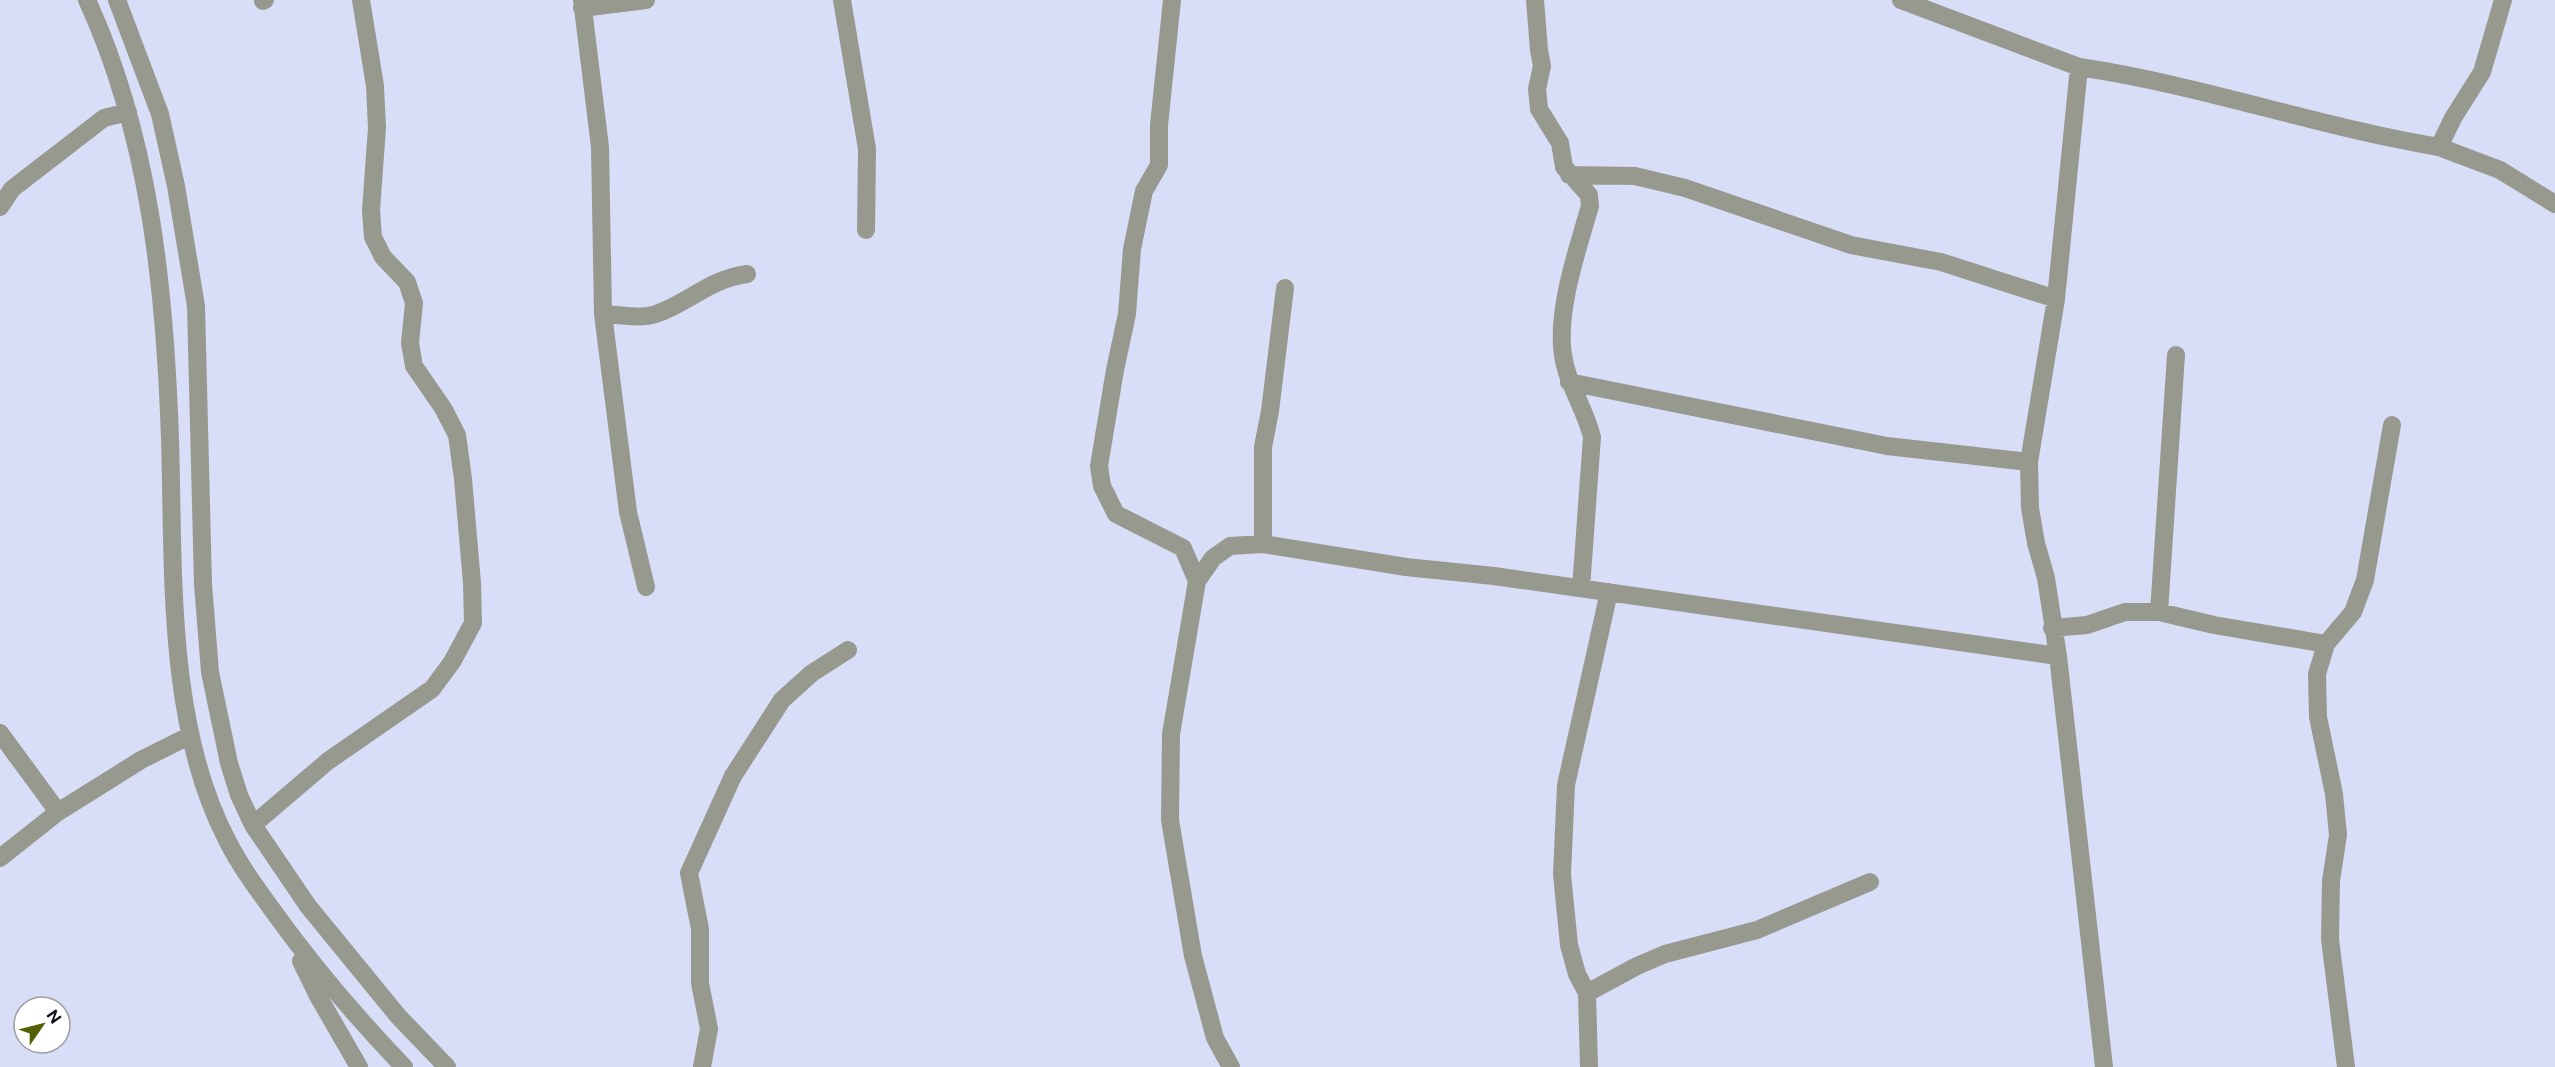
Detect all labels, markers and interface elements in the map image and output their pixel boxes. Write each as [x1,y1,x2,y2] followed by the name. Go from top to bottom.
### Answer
[12,995,72,1055] north arrow
[43,1006,65,1027] text: N

